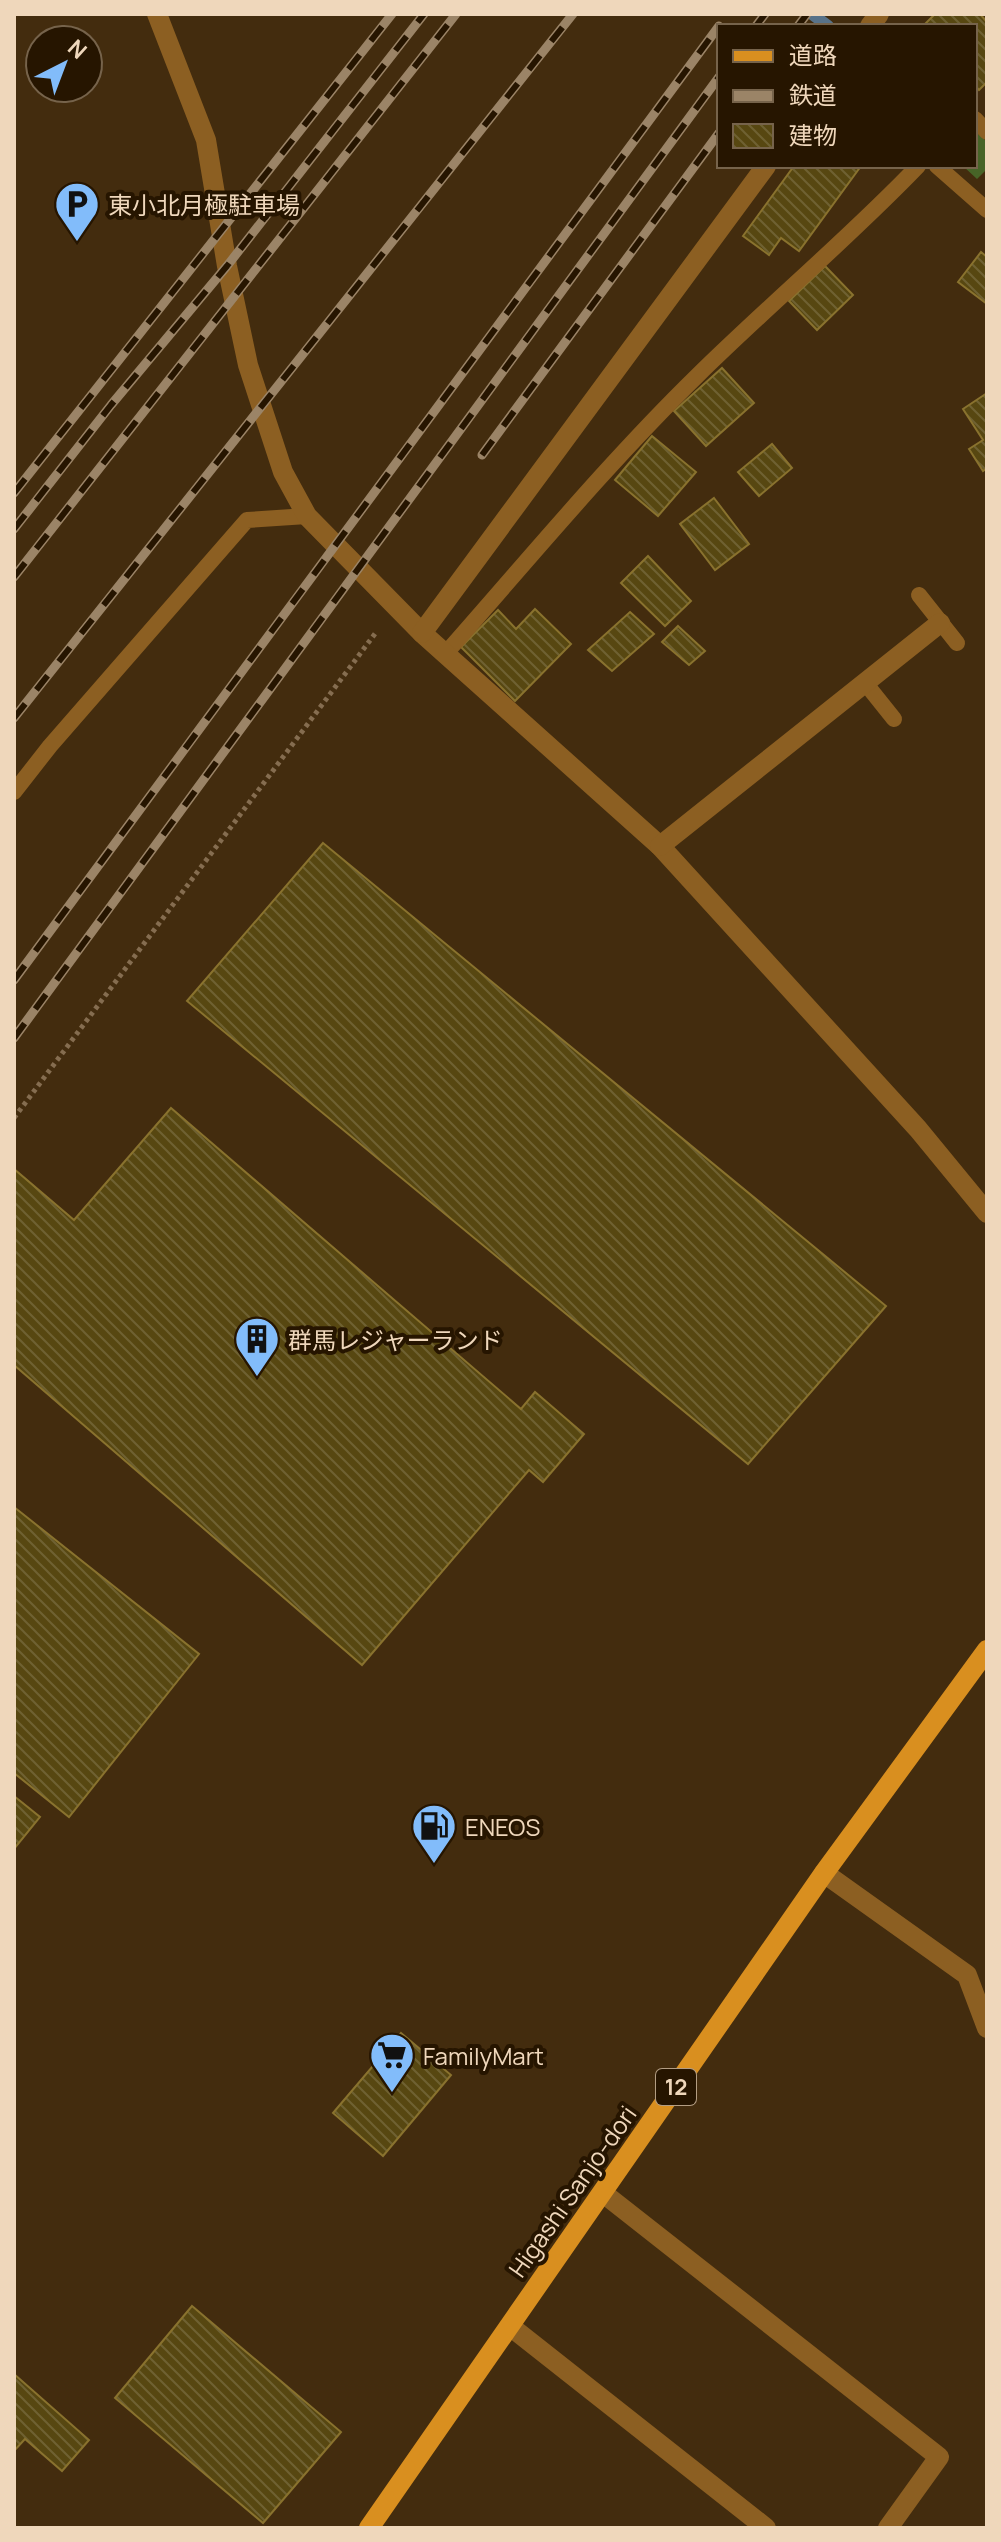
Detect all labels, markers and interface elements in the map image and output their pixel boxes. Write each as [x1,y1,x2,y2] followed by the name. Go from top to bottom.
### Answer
[24,24,104,104] north arrow
[717,24,977,168] legend
[61,33,93,66] text: N
[789,38,837,71] text: 道路
[789,78,837,111] text: 鉄道
[789,118,837,151] text: 建物
[53,180,101,243] parking icon: 東小北月極駐車場
[108,188,300,221] place label: 東小北月極駐車場
[233,1315,281,1378] building icon: 群馬レジャーランド
[288,1323,503,1356] place label: 群馬レジャーランド
[410,1802,458,1865] fuel station icon: ENEOS
[465,1810,540,1843] place label: ENEOS
[368,2031,416,2094] supermarket icon: FamilyMart
[423,2039,544,2072] place label: FamilyMart
[656,2069,696,2105] road number: 12
[500,2099,644,2283] street label: Higashi Sanjo-dori

